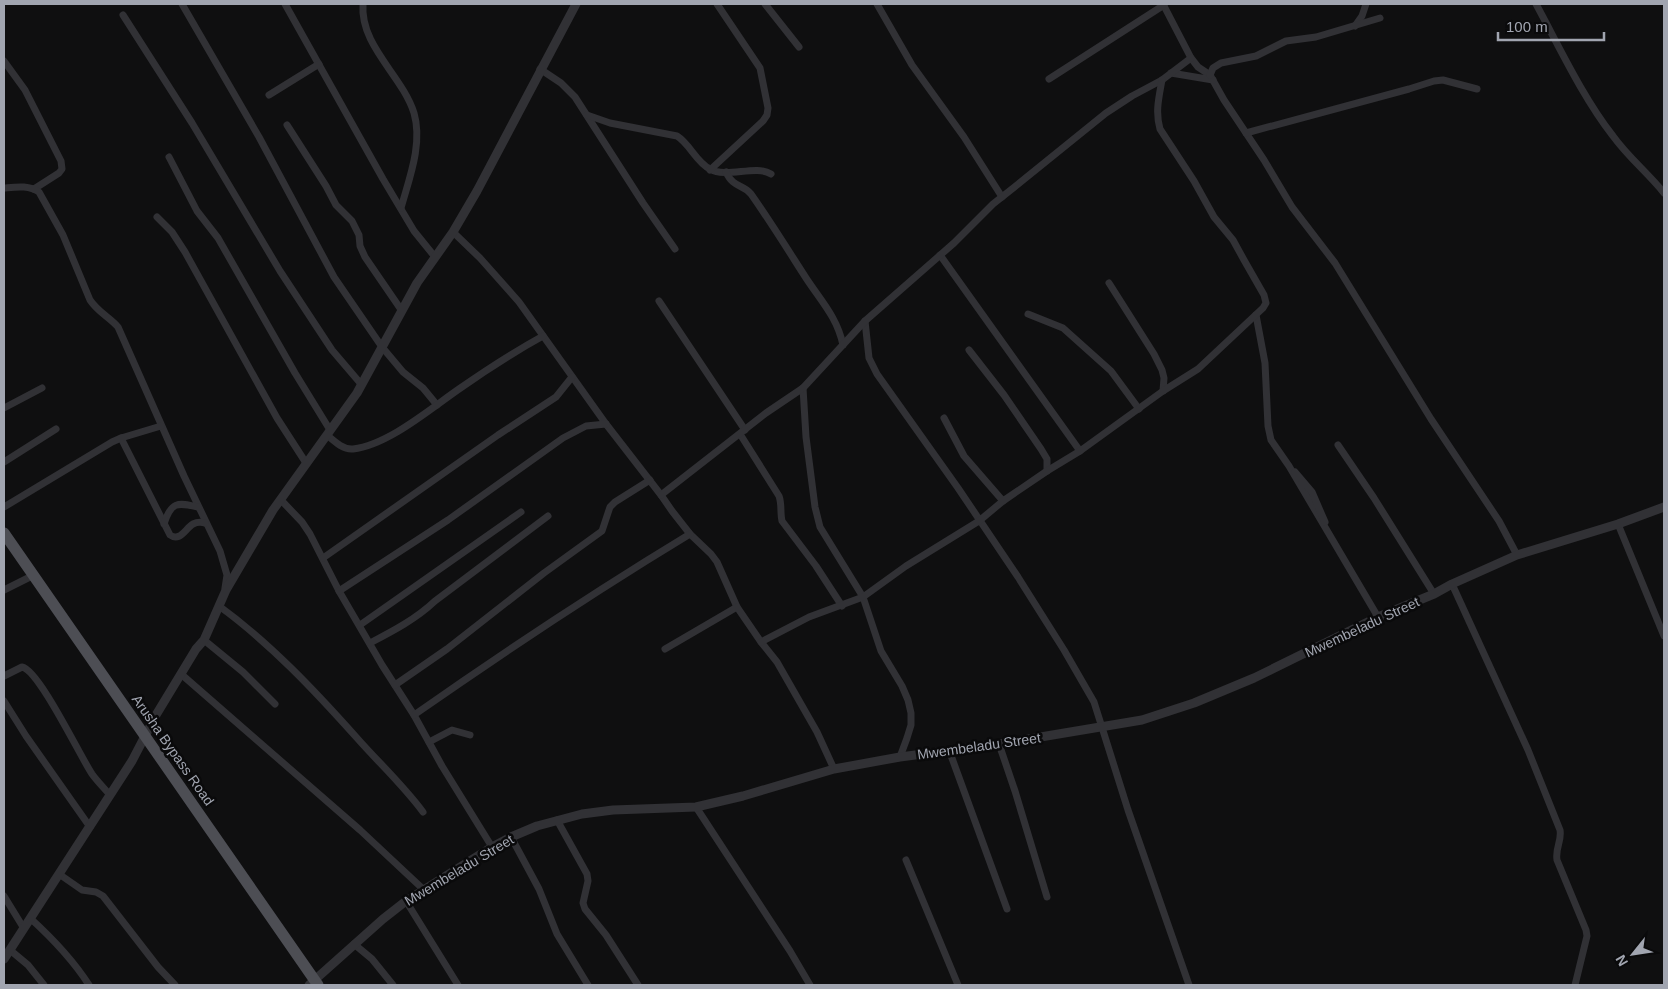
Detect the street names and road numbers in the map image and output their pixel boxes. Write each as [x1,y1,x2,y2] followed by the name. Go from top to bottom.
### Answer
[1302,593,1422,661] street label: Mwembeladu Street
[129,692,217,808] street label: Arusha Bypass Road
[916,729,1042,763] street label: Mwembeladu Street
[402,831,517,909] street label: Mwembeladu Street

